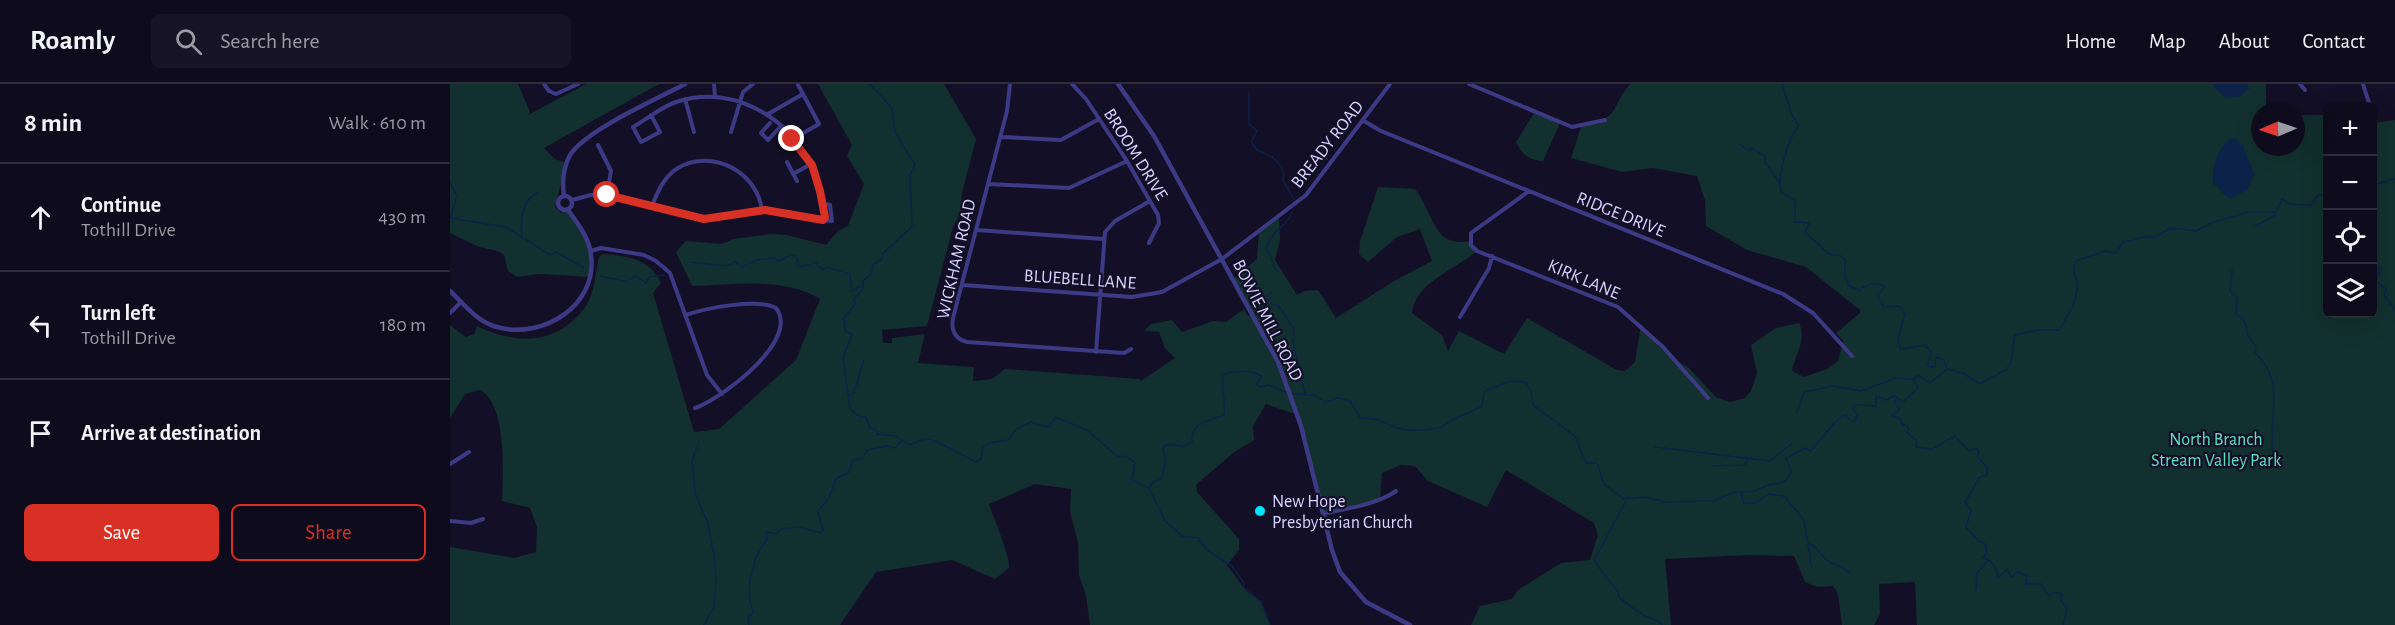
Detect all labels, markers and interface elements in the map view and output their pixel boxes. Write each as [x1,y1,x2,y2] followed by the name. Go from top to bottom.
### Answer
[151,14,571,68] search box
[172,25,205,58] icon: search
[30,27,115,55] text: Roamly
[220,30,320,52] text: Search here
[2065,31,2116,52] text: Home
[2149,31,2186,52] text: Map
[2219,31,2269,52] text: About
[2302,31,2365,52] text: Contact
[1288,98,1367,192] street label: BREADY ROAD
[2251,102,2305,156] north arrow
[2323,102,2377,318] map controls
[2323,102,2377,156] button: +
[1100,105,1171,204] street label: BROOM DRIVE
[24,110,82,136] text: 8 min
[329,113,426,133] text: Walk · 610 m
[778,125,804,151] route end
[2323,156,2377,210] button: −
[593,181,619,207] route start
[1574,189,1668,241] street label: RIDGE DRIVE
[81,194,161,216] text: Continue
[934,197,980,321] street label: WICKHAM ROAD
[24,201,57,234] icon: ahead
[378,207,426,227] text: 430 m
[2323,210,2377,264] button: locate
[81,220,176,240] text: Tothill Drive
[1229,257,1305,384] street label: BOWIE MILL ROAD
[1545,257,1623,303] street label: KIRK LANE
[2323,264,2377,318] button: layers
[1023,267,1137,293] street label: BLUEBELL LANE
[81,302,155,324] text: Turn left
[24,309,57,342] icon: left
[380,315,426,335] text: 180 m
[81,328,176,348] text: Tothill Drive
[24,417,57,450] icon: arrive
[81,422,261,444] text: Arrive at destination
[2151,431,2282,470] park label: North Branch Stream Valley Park
[1272,493,1413,532] place label: New Hope Presbyterian Church
[24,504,219,561] button: Save
[231,504,426,561] button: Share
[1253,504,1267,518] marker: New Hope Presbyterian Church

